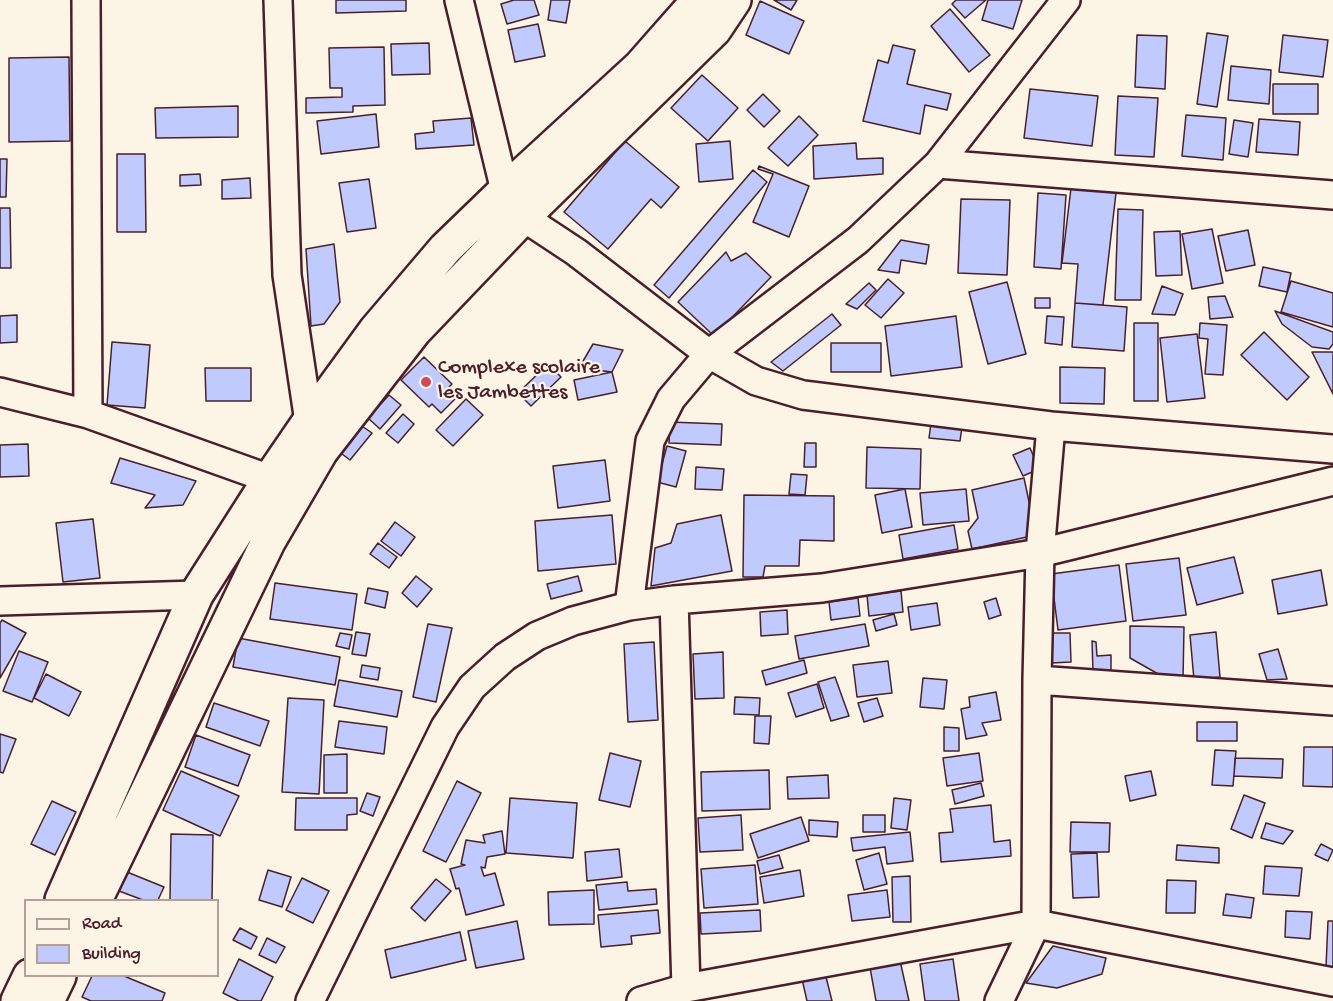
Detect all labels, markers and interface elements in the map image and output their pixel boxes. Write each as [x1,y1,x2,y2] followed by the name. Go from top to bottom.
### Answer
[438,356,600,408] place label: Complexe scolaire les Jambettes
[419,375,433,389] marker: Complexe scolaire les Jambettes
[24,899,219,977] legend
[82,914,121,935] text: Road
[82,944,141,965] text: Building

